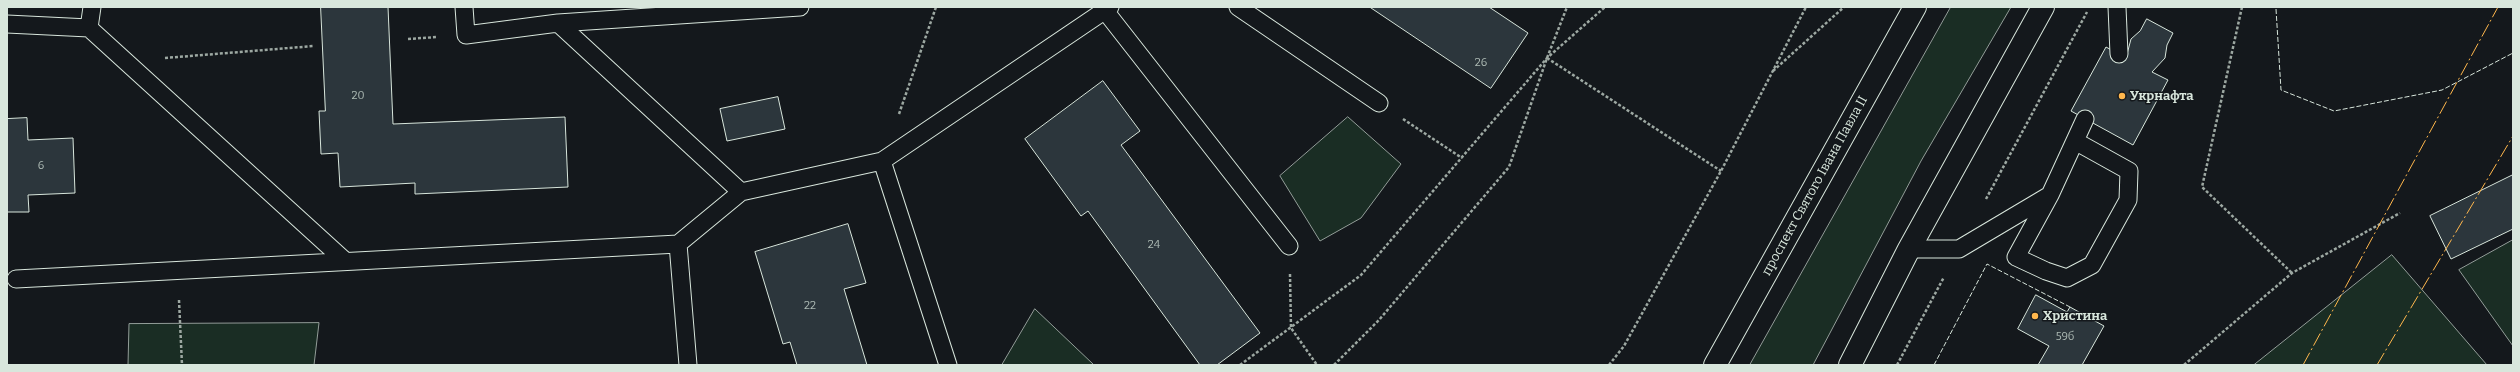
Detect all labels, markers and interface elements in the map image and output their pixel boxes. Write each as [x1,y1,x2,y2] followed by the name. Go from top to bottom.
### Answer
[1475,56,1487,70] house number: 26
[2130,88,2193,104] place label: Укрнафта
[351,89,365,103] house number: 20
[2117,91,2127,101] marker: Укрнафта
[1759,93,1871,279] street label: проспект Святого Івана Павла II
[38,159,44,173] house number: 6
[1148,238,1160,252] house number: 24
[804,299,816,313] house number: 22
[2043,308,2107,324] place label: Христина
[2030,311,2040,321] marker: Христина
[2056,330,2074,344] house number: 59б

